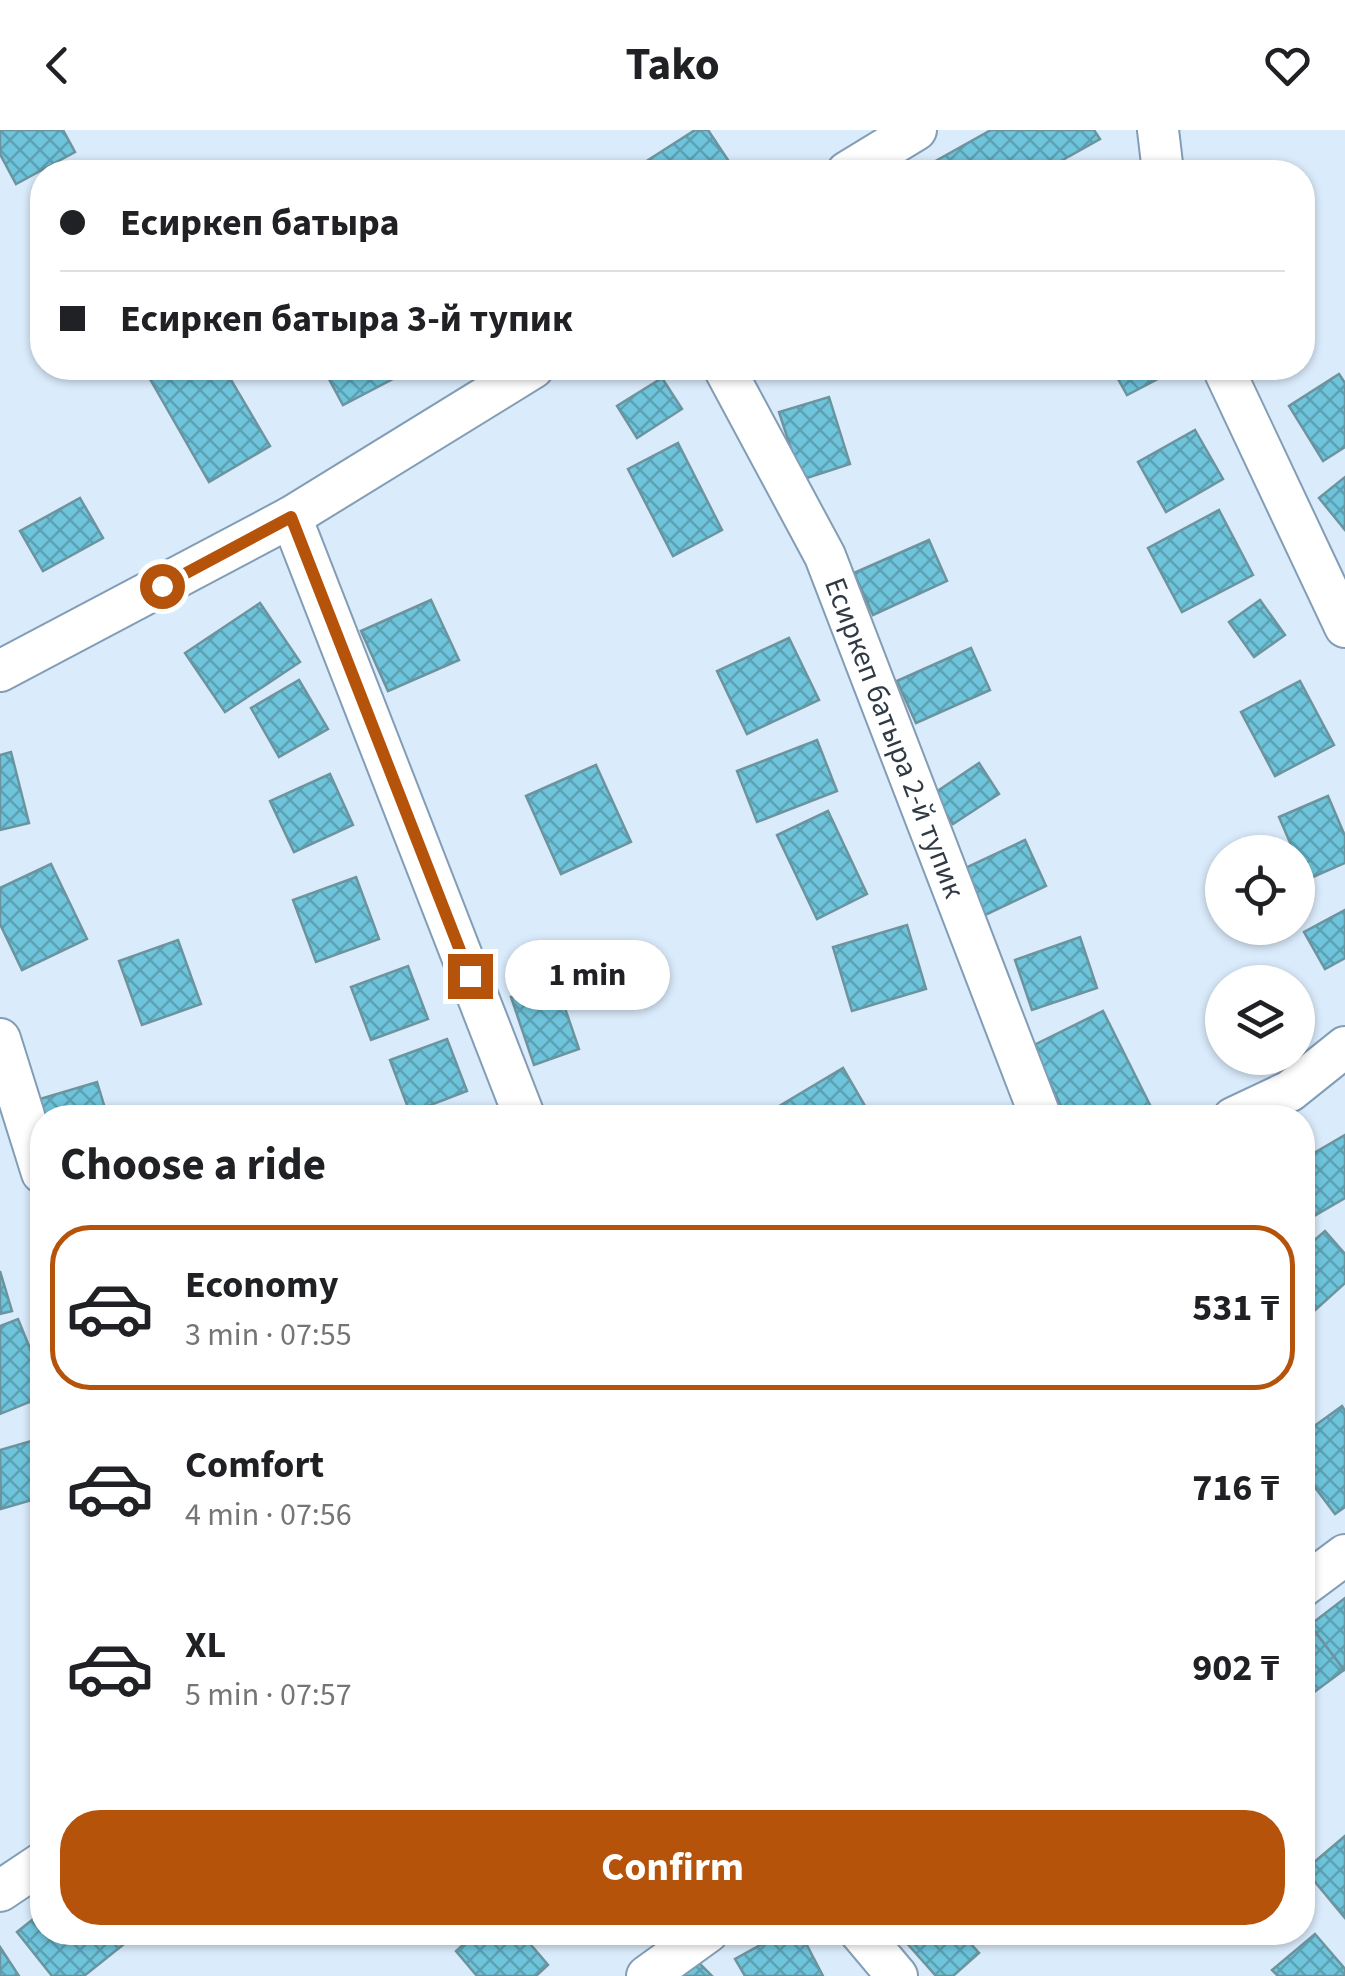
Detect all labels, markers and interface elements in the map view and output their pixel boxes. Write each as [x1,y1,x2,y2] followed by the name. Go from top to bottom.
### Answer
[625,33,720,97] text: Tako
[30,38,85,93] icon: back
[1260,38,1315,93] icon: heart
[120,196,399,250] text: Есиркеп батыра
[120,292,573,346] text: Есиркеп батыра 3-й тупик
[140,564,185,609] route start
[814,571,976,904] street label: Есиркеп батыра 2-й тупик
[1205,835,1315,1075] map controls
[1205,835,1315,945] button: locate
[505,941,670,1011] callout: 1 min
[549,952,626,998] text: 1 min
[448,954,493,999] route end
[1205,965,1315,1075] button: layers
[60,1133,326,1197] text: Choose a ride
[185,1258,338,1312] text: Economy
[65,1263,155,1353] icon: car
[1192,1281,1280,1335] text: 531 ₸
[185,1312,352,1358] text: 3 min · 07:55
[185,1438,324,1492] text: Comfort
[65,1443,155,1533] icon: car
[1192,1461,1280,1515] text: 716 ₸
[185,1492,352,1538] text: 4 min · 07:56
[185,1618,226,1672] text: XL
[65,1623,155,1713] icon: car
[1192,1641,1280,1695] text: 902 ₸
[185,1672,352,1718] text: 5 min · 07:57
[60,1810,1285,1925] button: Confirm

